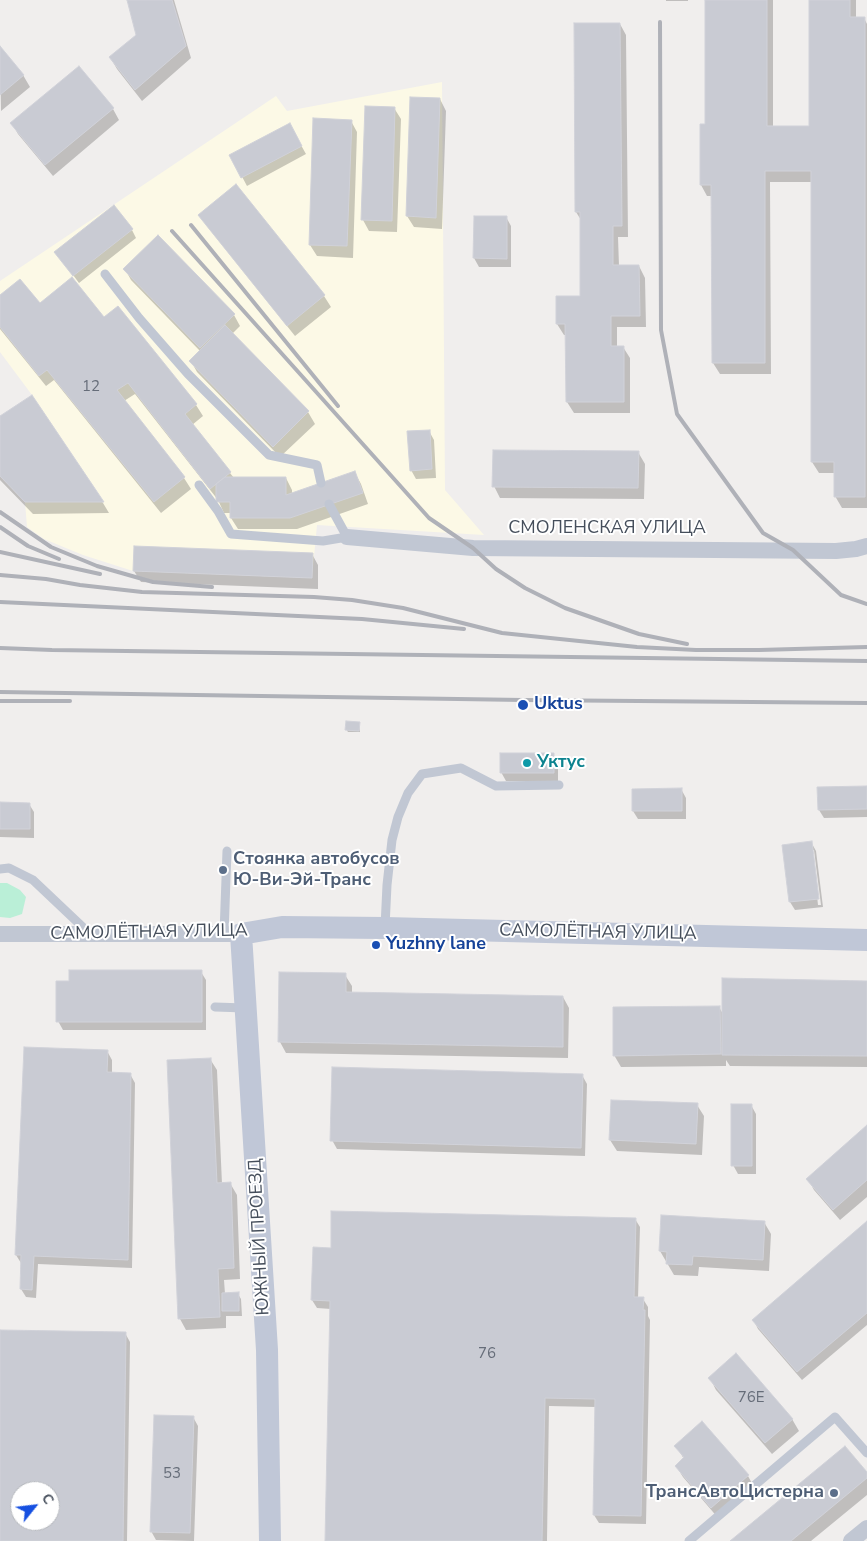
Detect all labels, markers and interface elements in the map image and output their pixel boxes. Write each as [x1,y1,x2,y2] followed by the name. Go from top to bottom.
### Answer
[82,378,100,396] house number: 12
[508,518,706,540] street label: СМОЛЕНСКАЯ УЛИЦА
[534,694,583,716] place label: Uktus
[516,698,530,712] marker: Uktus
[537,752,585,774] place label: Уктус
[521,757,533,769] marker: Уктус
[233,849,400,892] place label: Стоянка автобусов Ю-Ви-Эй-Транс
[217,864,229,876] marker: Стоянка автобусов Ю-Ви-Эй-Транс
[50,920,248,946] street label: САМОЛЁТНАЯ УЛИЦА
[499,920,697,946] street label: САМОЛЁТНАЯ УЛИЦА
[386,934,486,956] place label: Yuzhny lane
[370,939,382,951] marker: Yuzhny lane
[245,1158,275,1316] street label: ЮЖНЫЙ ПРОЕЗД
[478,1345,496,1363] house number: 76
[738,1389,764,1407] house number: 76Е
[163,1465,181,1483] house number: 53
[10,1481,60,1531] north arrow
[646,1482,824,1504] place label: ТрансАвтоЦистерна
[828,1487,840,1499] marker: ТрансАвтоЦистерна
[37,1490,58,1508] text: С

